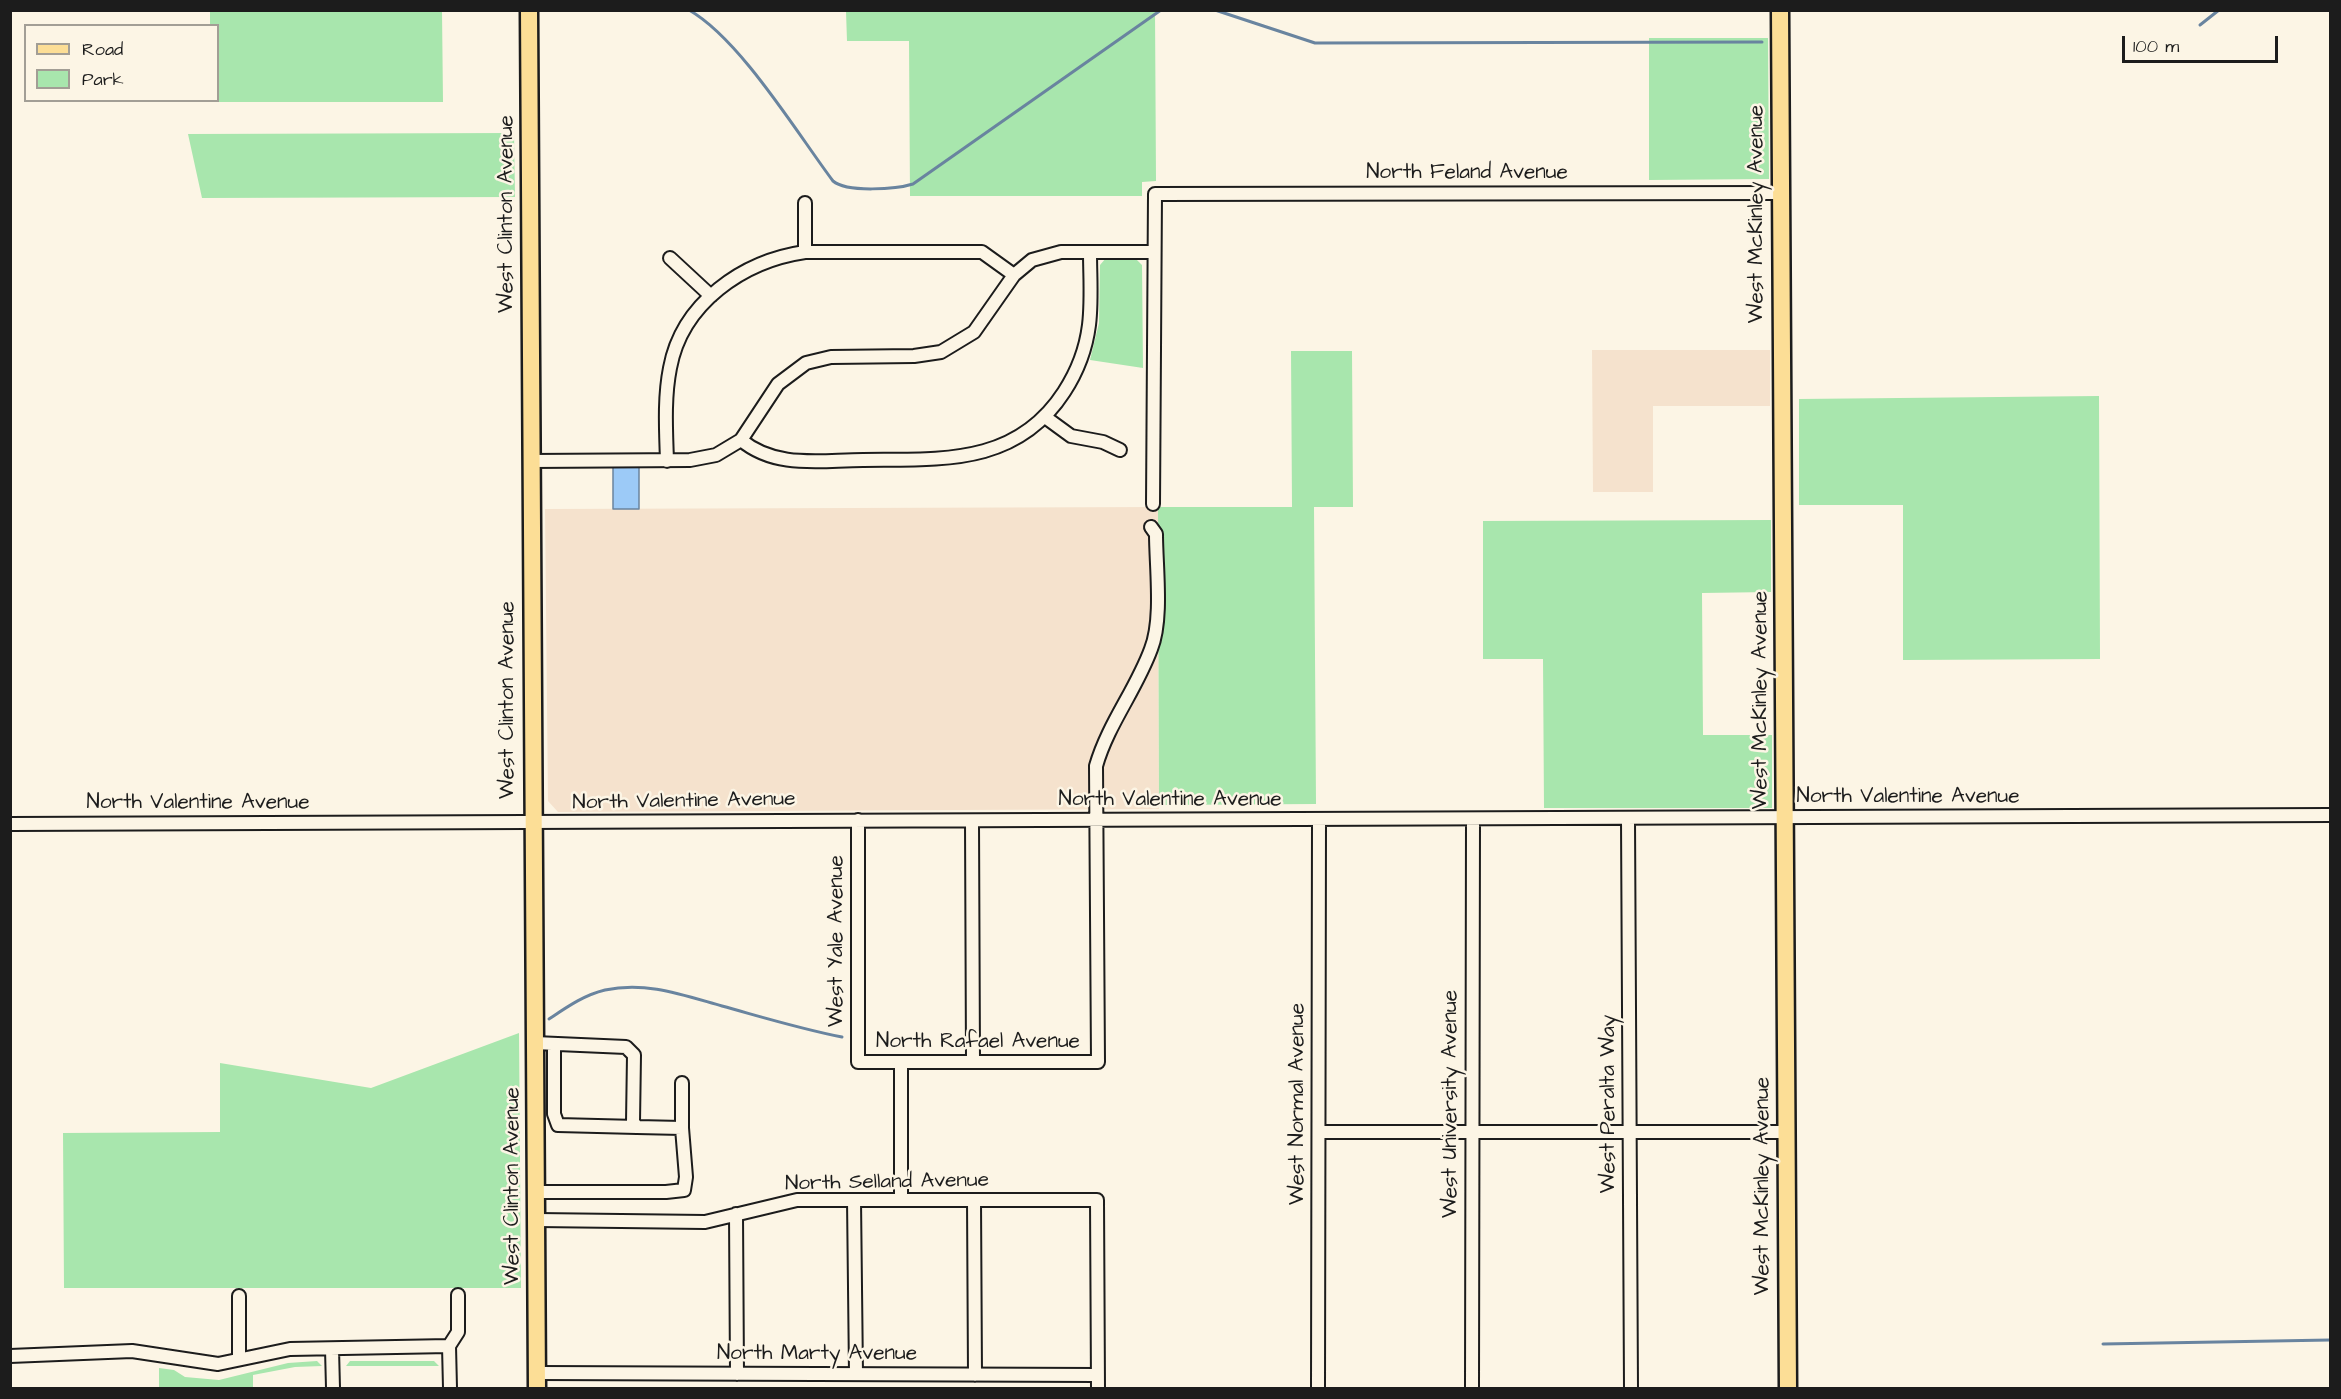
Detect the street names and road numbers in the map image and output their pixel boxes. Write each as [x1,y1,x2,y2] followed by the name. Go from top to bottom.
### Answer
[1745,105,1771,323] street label: West McKinley Avenue
[495,115,521,313] street label: West Clinton Avenue
[1366,161,1568,187] street label: North Feland Avenue
[1749,591,1775,809] street label: West McKinley Avenue
[496,601,522,799] street label: West Clinton Avenue
[1796,785,2020,811] street label: North Valentine Avenue
[572,787,796,817] street label: North Valentine Avenue
[1058,788,1282,814] street label: North Valentine Avenue
[86,791,310,817] street label: North Valentine Avenue
[825,855,851,1027] street label: West Yale Avenue
[1439,990,1465,1218] street label: West University Avenue
[1286,1003,1312,1205] street label: West Normal Avenue
[1597,1015,1623,1193] street label: West Peralta Way
[876,1030,1080,1056] street label: North Rafael Avenue
[1751,1077,1777,1295] street label: West McKinley Avenue
[501,1087,527,1285] street label: West Clinton Avenue
[785,1169,989,1197] street label: North Selland Avenue
[717,1342,917,1368] street label: North Marty Avenue

